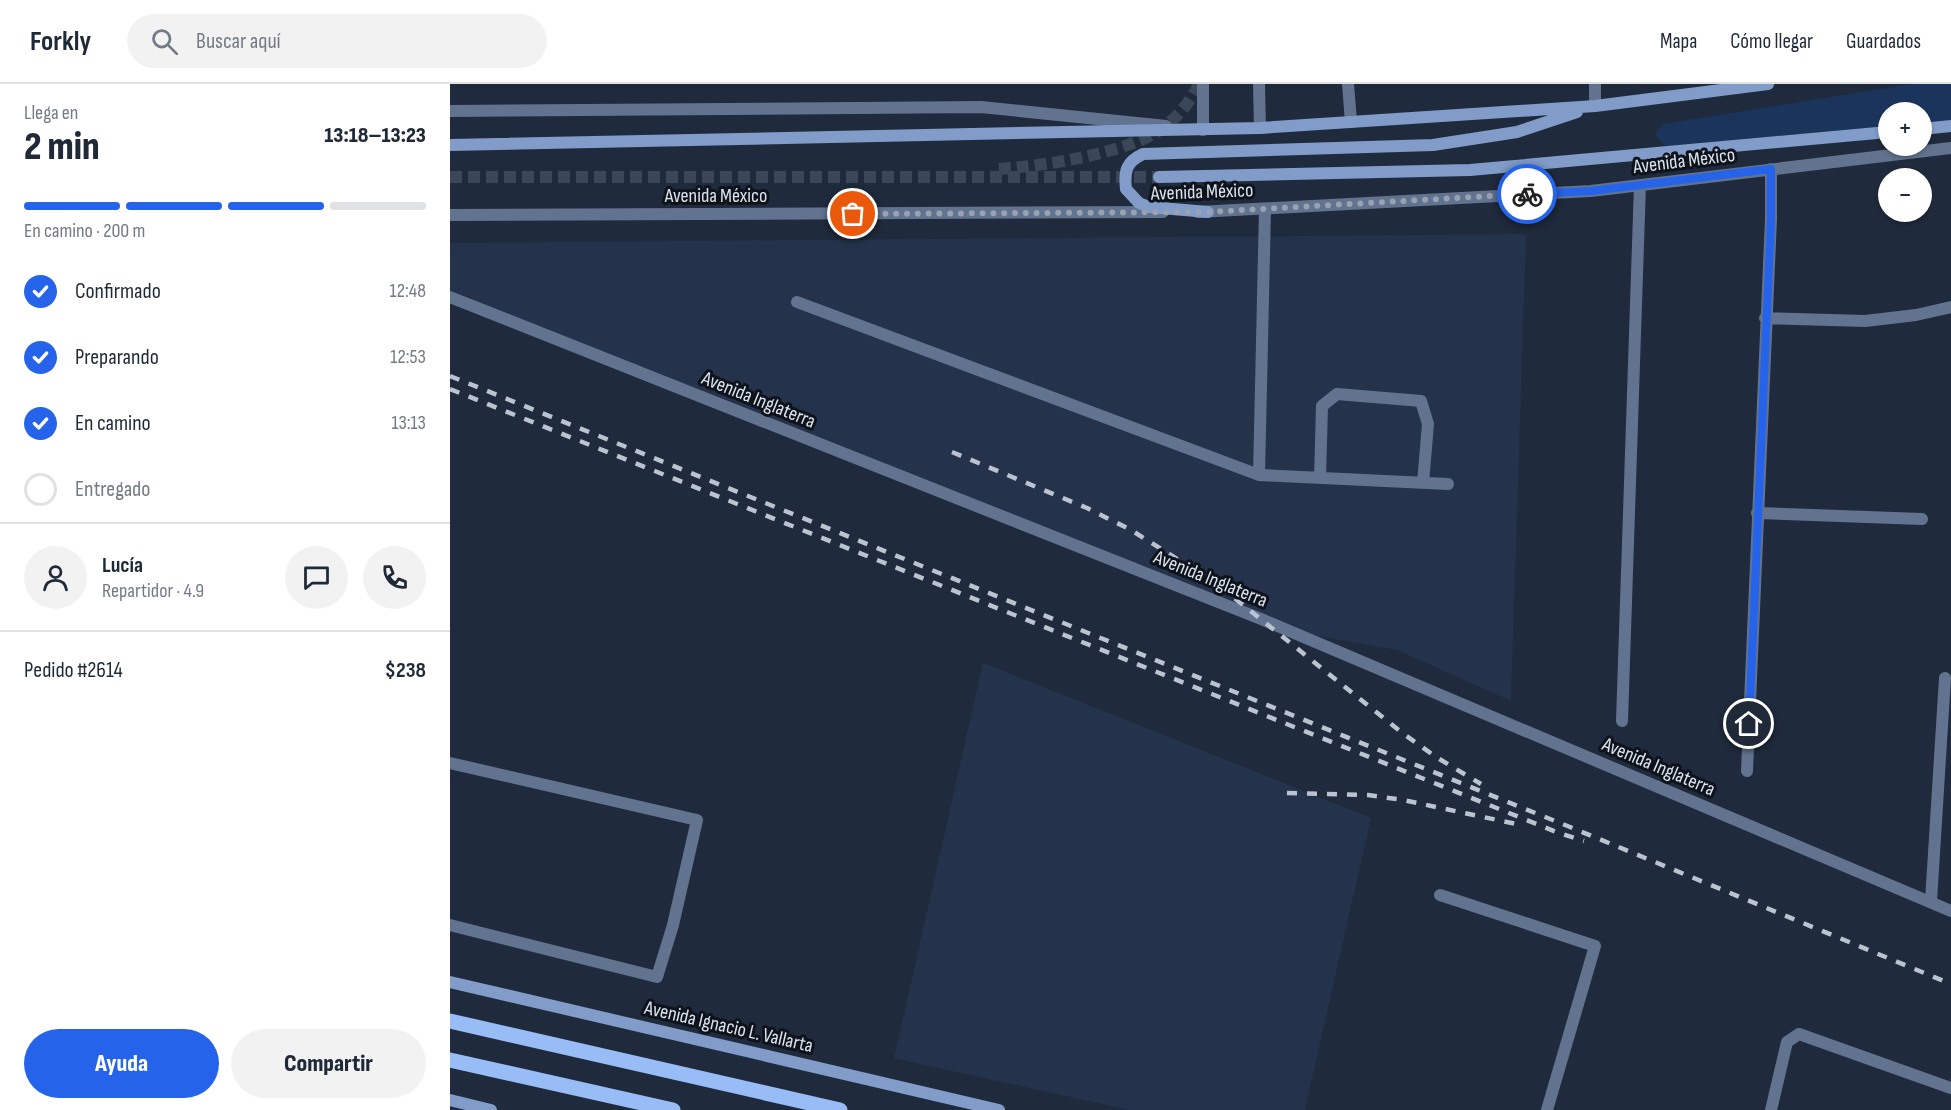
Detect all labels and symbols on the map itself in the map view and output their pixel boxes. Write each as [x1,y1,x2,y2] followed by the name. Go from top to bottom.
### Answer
[1631,143,1737,179] street label: Avenida México
[1497,164,1557,224] courier
[1149,178,1254,206] street label: Avenida México
[664,184,767,208] street label: Avenida México
[827,188,878,239] pin
[697,366,819,434] street label: Avenida Inglaterra
[1149,545,1271,613] street label: Avenida Inglaterra
[1723,698,1774,749] pin
[1598,732,1719,801] street label: Avenida Inglaterra
[641,996,815,1058] street label: Avenida Ignacio L. Vallarta

